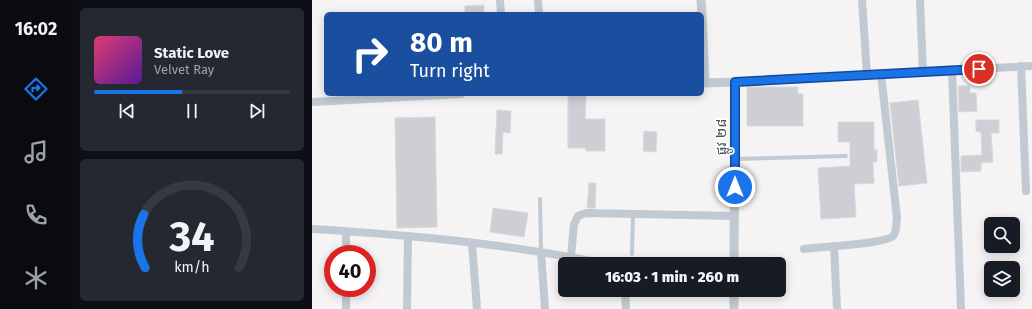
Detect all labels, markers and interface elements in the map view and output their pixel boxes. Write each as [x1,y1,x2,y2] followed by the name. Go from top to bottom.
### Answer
[15,18,57,40] text: 16:02
[410,26,473,59] text: 80 m
[344,28,396,80] icon: right
[154,44,229,62] text: Static Love
[962,52,996,86] pin
[968,58,990,80] icon: arrive
[410,60,490,82] text: Turn right
[154,62,214,77] text: Velvet Ray
[22,75,50,103] icon: directions
[116,100,138,122] icon: previous
[181,100,203,122] icon: pause
[246,100,268,122] icon: next
[713,119,733,155] street label: ផ្លូវ ២៨
[22,138,50,166] icon: music
[714,166,756,208] position arrow
[22,201,50,229] icon: phone
[168,212,215,262] text: 34
[984,217,1020,297] map controls
[984,217,1020,253] button: search
[324,245,376,297] speed limit sign: 40
[174,258,210,275] text: km/h
[984,261,1020,297] button: layers
[22,264,50,292] icon: climate
[605,268,739,286] text: 16:03 · 1 min · 260 m

